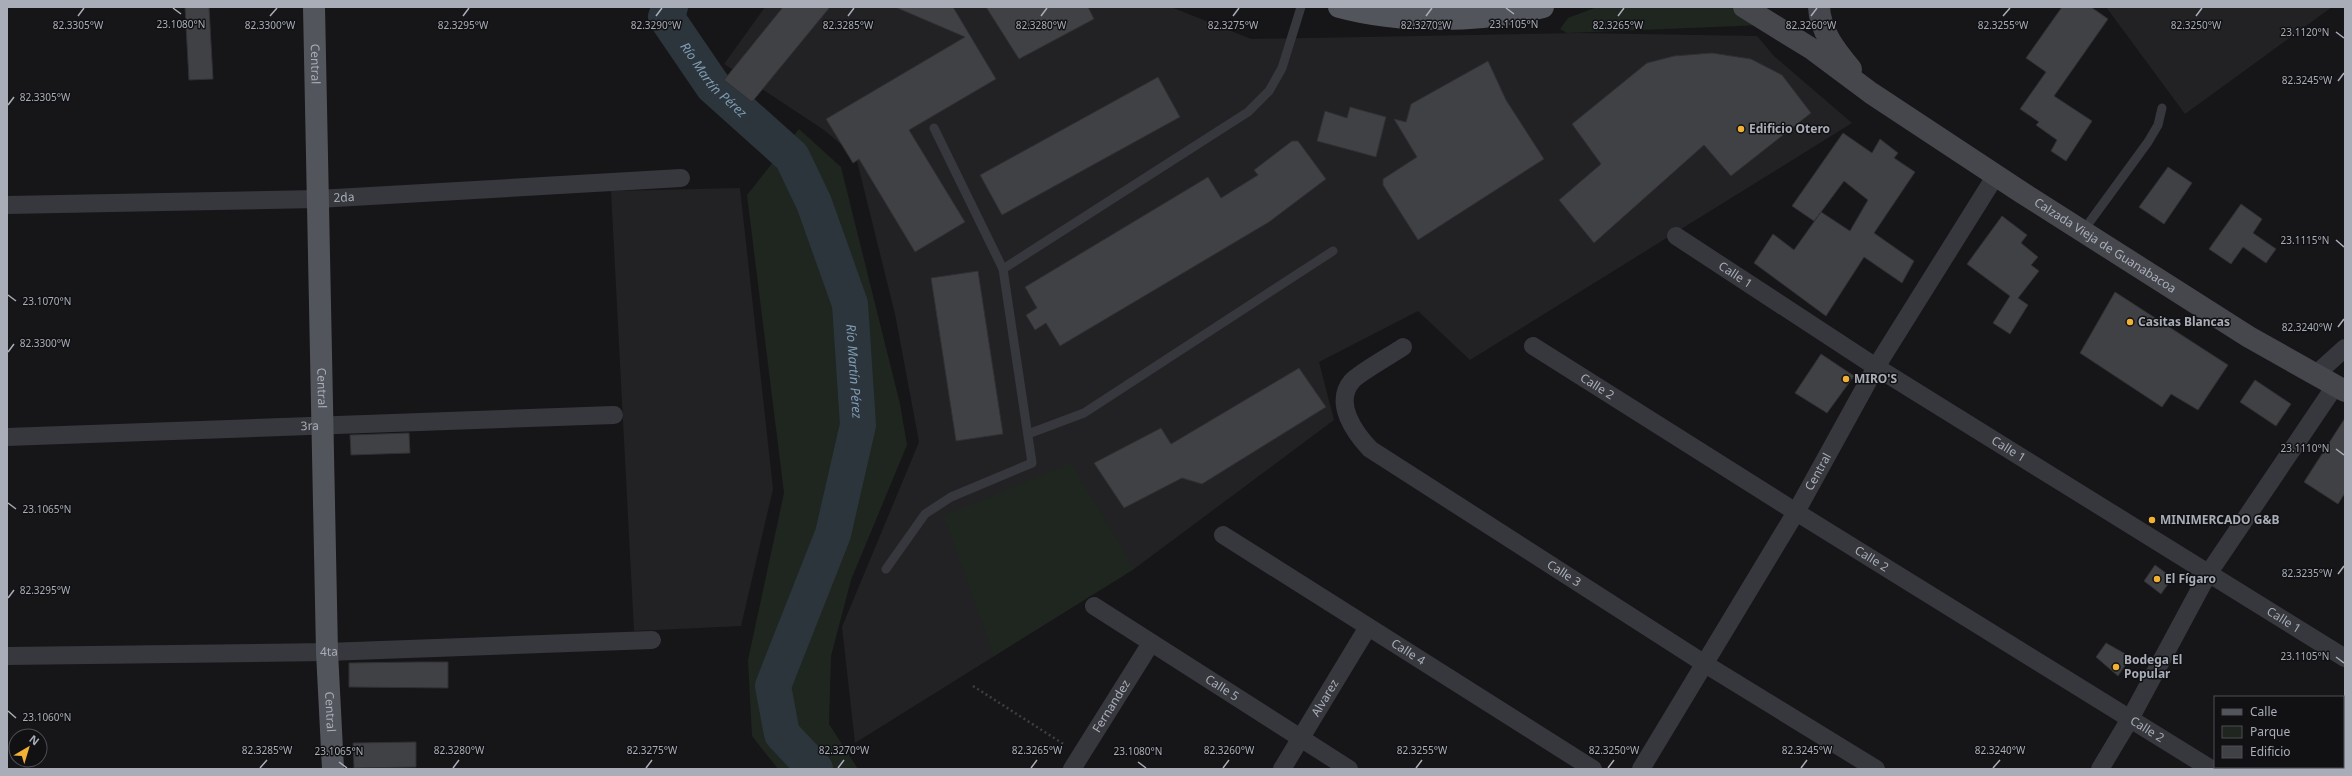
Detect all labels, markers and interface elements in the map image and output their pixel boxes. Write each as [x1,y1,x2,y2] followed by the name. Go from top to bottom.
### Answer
[157,17,205,31] text: 23.1080°N
[1490,17,1538,31] text: 23.1105°N
[53,18,104,32] text: 82.3305°W
[245,18,296,32] text: 82.3300°W
[438,18,489,32] text: 82.3295°W
[631,18,682,32] text: 82.3290°W
[823,18,874,32] text: 82.3285°W
[1016,18,1067,32] text: 82.3280°W
[1208,18,1259,32] text: 82.3275°W
[1401,18,1452,32] text: 82.3270°W
[1593,18,1644,32] text: 82.3265°W
[1786,18,1837,32] text: 82.3260°W
[1978,18,2029,32] text: 82.3255°W
[2171,18,2222,32] text: 82.3250°W
[2281,25,2329,39] text: 23.1120°N
[677,38,751,122] water label: Río Martín Pérez
[307,43,325,84] street label: Central
[2282,73,2333,87] text: 82.3245°W
[20,90,71,104] text: 82.3305°W
[1749,120,1830,137] place label: Edificio Otero
[1736,124,1746,134] marker: Edificio Otero
[333,188,355,206] street label: 2da
[2031,194,2180,297] street label: Calzada Vieja de Guanabacoa
[2281,233,2329,247] text: 23.1115°N
[1715,257,1756,292] street label: Calle 1
[23,294,71,308] text: 23.1070°N
[2138,313,2230,330] place label: Casitas Blancas
[2125,317,2135,327] marker: Casitas Blancas
[2282,320,2333,334] text: 82.3240°W
[842,323,867,419] water label: Río Martín Pérez
[20,336,71,350] text: 82.3300°W
[313,367,331,408] street label: Central
[1577,369,1618,403] street label: Calle 2
[1854,370,1898,387] place label: MIRO'S
[1841,374,1851,384] marker: MIRO'S
[300,417,319,434] street label: 3ra
[1988,432,2029,466] street label: Calle 1
[2281,441,2329,455] text: 23.1110°N
[1800,450,1835,494] street label: Central
[23,502,71,516] text: 23.1065°N
[2160,511,2279,528] place label: MINIMERCADO G&B
[2147,515,2157,525] marker: MINIMERCADO G&B
[1852,541,1892,576] street label: Calle 2
[1544,556,1585,590] street label: Calle 3
[2282,566,2333,580] text: 82.3235°W
[2165,570,2216,587] place label: El Fígaro
[2152,574,2162,584] marker: El Fígaro
[20,583,71,597] text: 82.3295°W
[2264,603,2304,637] street label: Calle 1
[1388,634,1429,669] street label: Calle 4
[320,643,338,660] street label: 4ta
[2281,649,2329,663] text: 23.1105°N
[2124,651,2182,682] place label: Bodega El Popular
[2111,662,2121,672] marker: Bodega El Popular
[1202,670,1243,705] street label: Calle 5
[1088,676,1134,736] street label: Fernandez
[1307,676,1343,720] street label: Alvarez
[321,691,340,733] street label: Central
[2214,696,2344,768] legend
[2250,703,2278,720] text: Calle
[23,710,71,724] text: 23.1060°N
[2127,712,2168,746] street label: Calle 2
[2250,723,2291,740] text: Parque
[8,728,48,768] north arrow
[26,731,43,748] text: N
[242,743,293,757] text: 82.3285°W
[434,743,485,757] text: 82.3280°W
[627,743,678,757] text: 82.3275°W
[819,743,870,757] text: 82.3270°W
[1012,743,1063,757] text: 82.3265°W
[1204,743,1255,757] text: 82.3260°W
[1397,743,1448,757] text: 82.3255°W
[1589,743,1640,757] text: 82.3250°W
[1782,743,1833,757] text: 82.3245°W
[1975,743,2026,757] text: 82.3240°W
[2250,743,2291,760] text: Edificio
[315,744,363,758] text: 23.1065°N
[1114,744,1162,758] text: 23.1080°N

